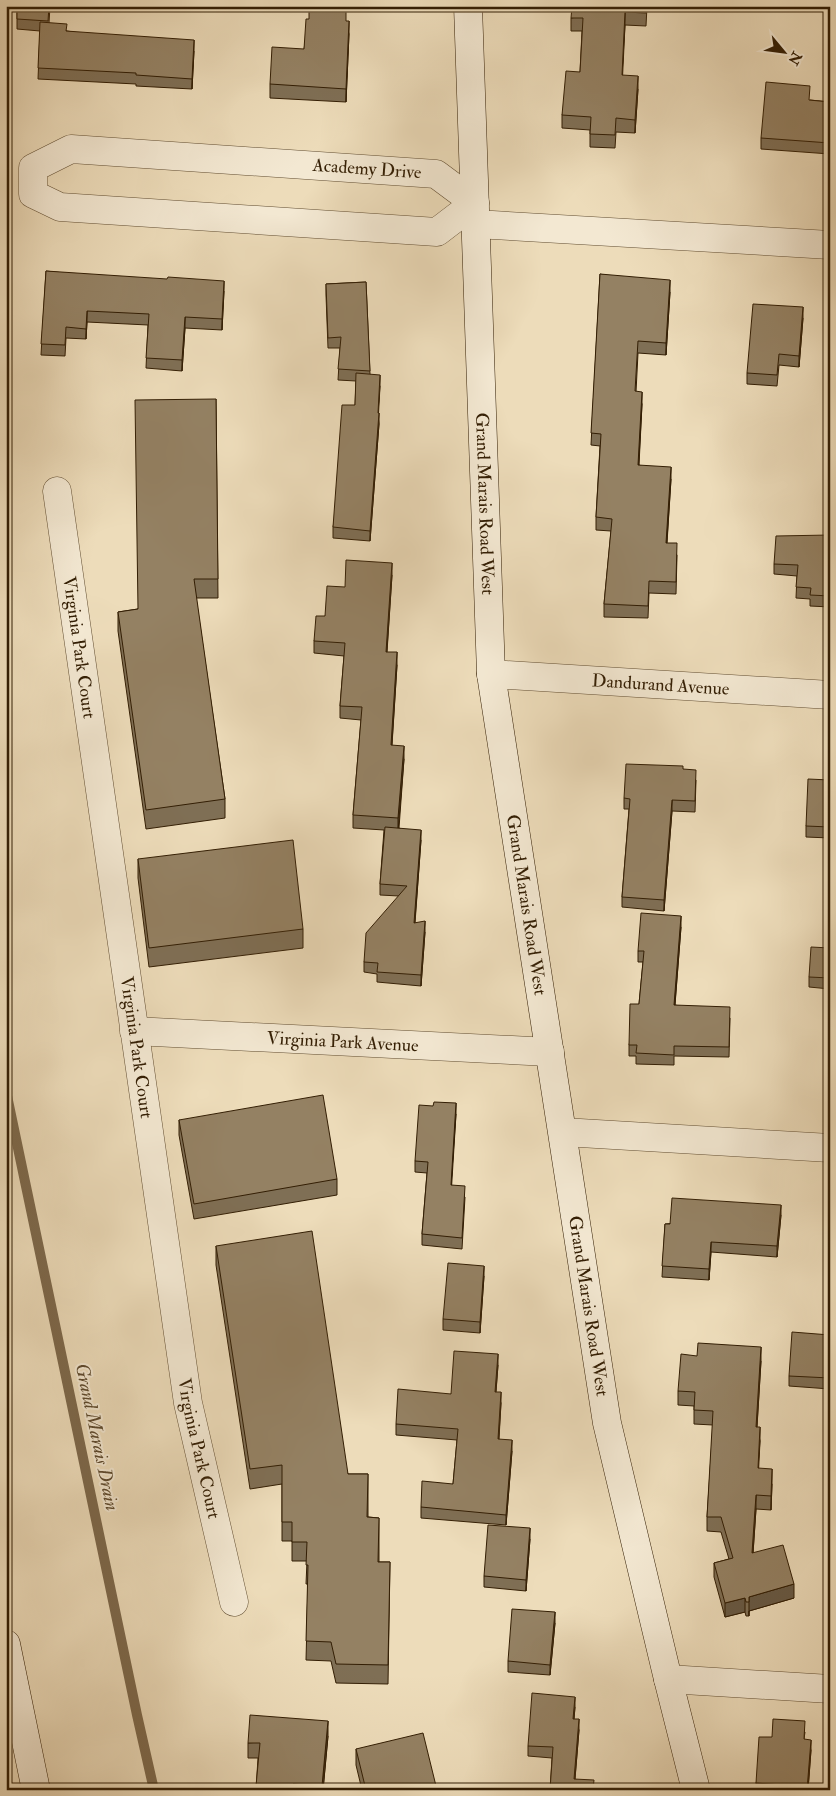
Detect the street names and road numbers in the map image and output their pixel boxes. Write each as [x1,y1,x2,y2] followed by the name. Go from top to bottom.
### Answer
[311,154,423,184] street label: Academy Drive
[471,412,500,595] street label: Grand Marais Road West
[58,575,101,720] street label: Virginia Park Court
[591,669,731,700] street label: Dandurand Avenue
[501,813,552,997] street label: Grand Marais Road West
[115,975,159,1120] street label: Virginia Park Court
[266,1026,420,1057] street label: Virginia Park Avenue
[564,1214,614,1398] street label: Grand Marais Road West
[173,1377,226,1521] street label: Virginia Park Court

